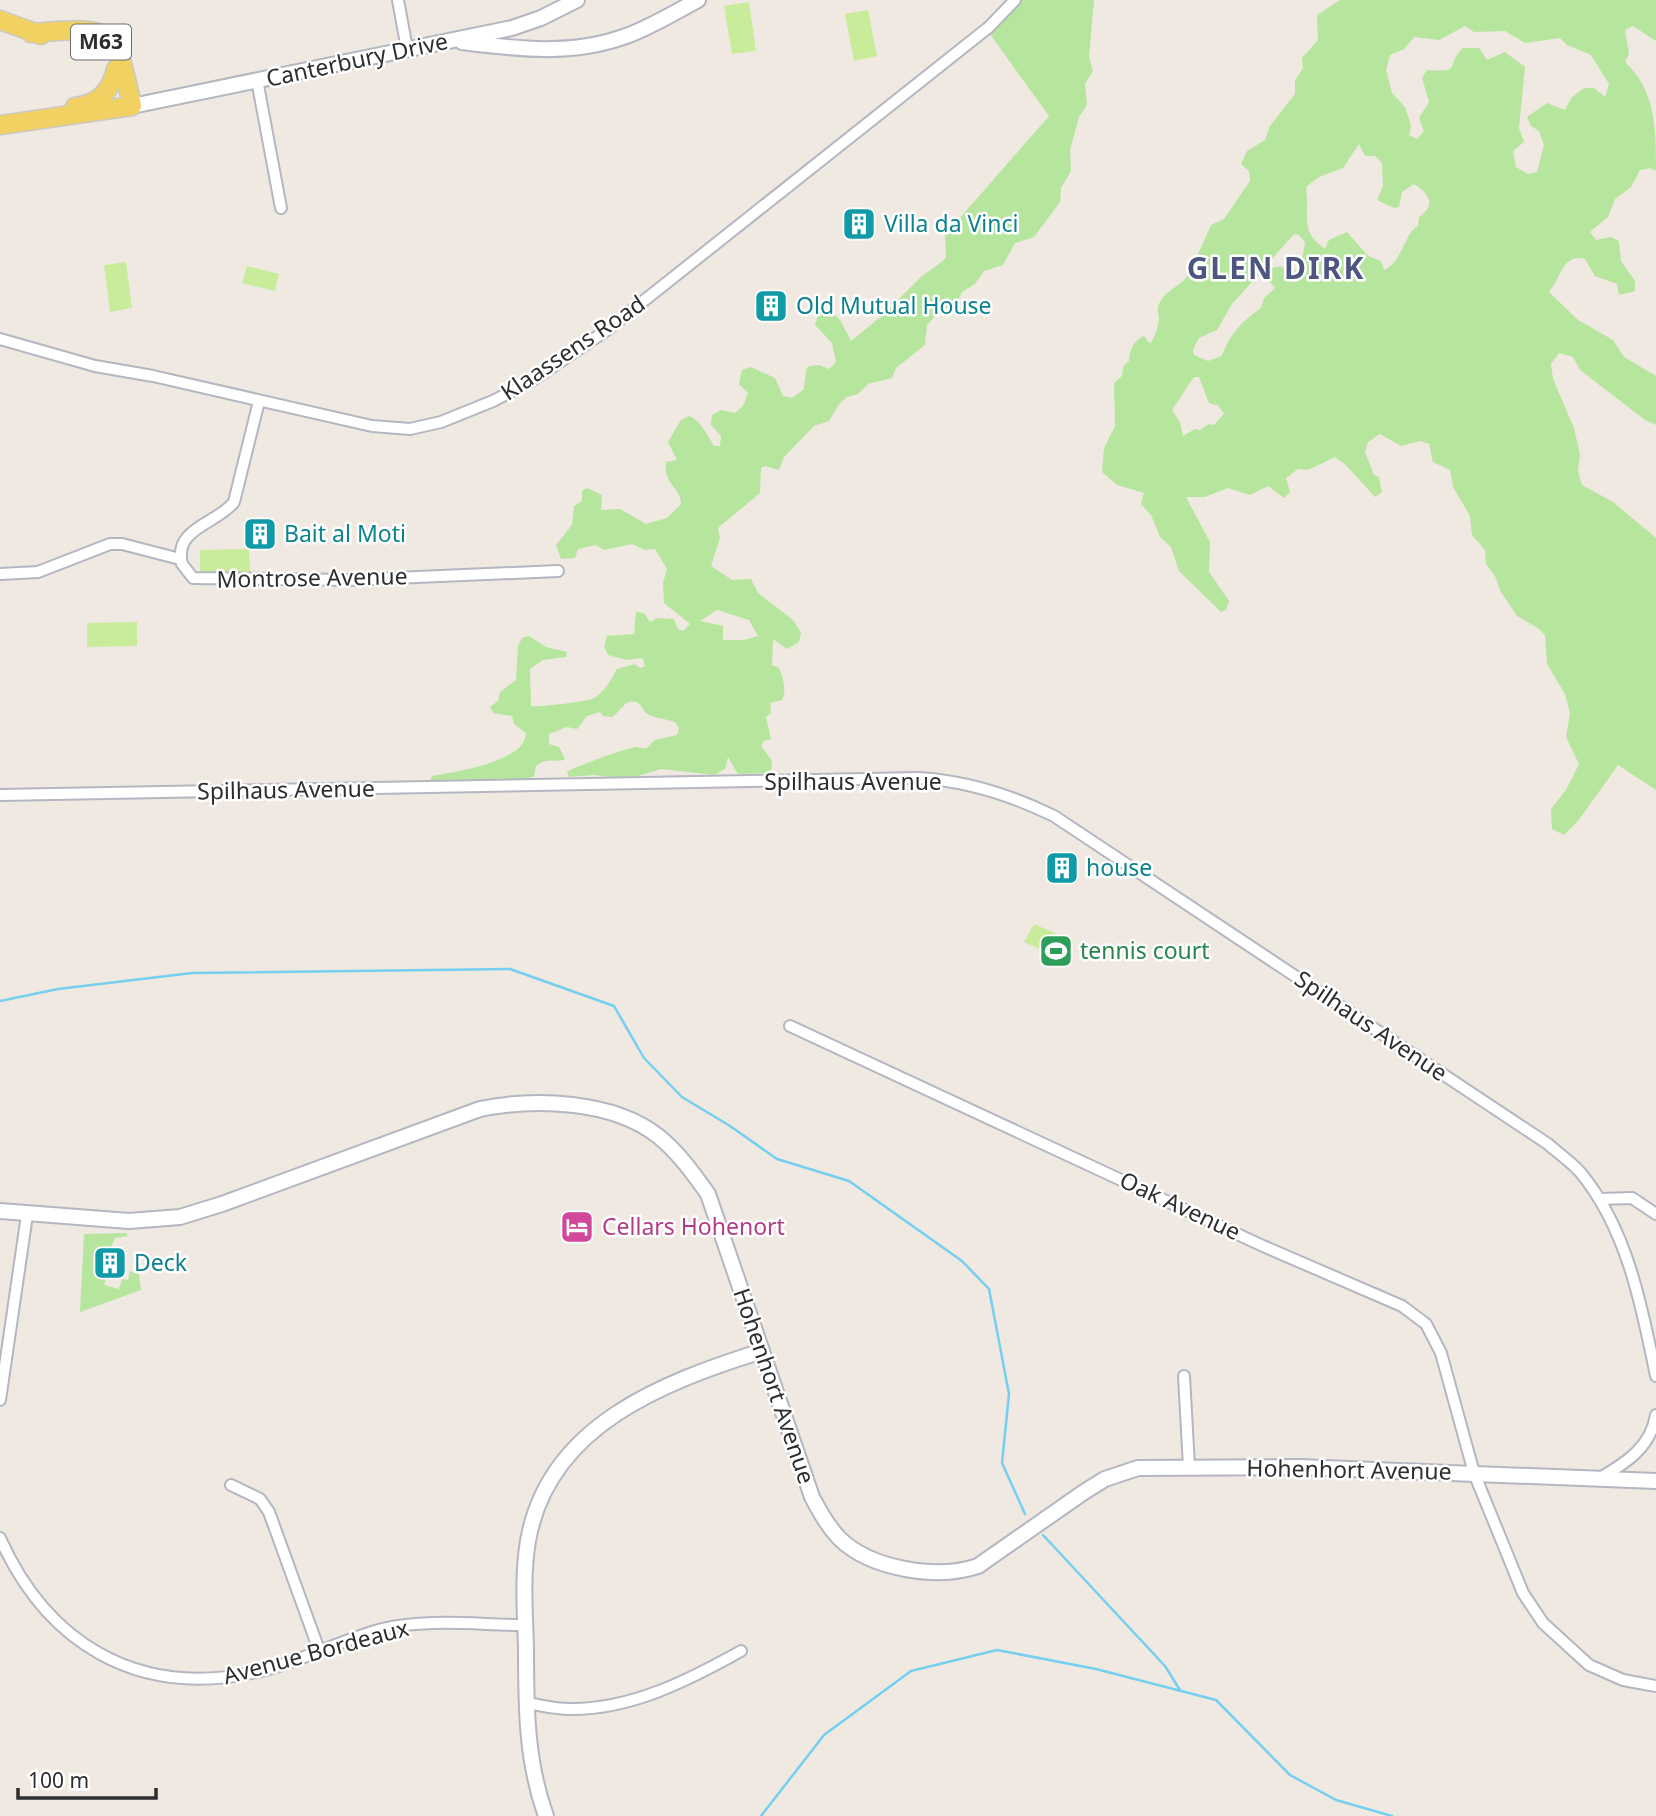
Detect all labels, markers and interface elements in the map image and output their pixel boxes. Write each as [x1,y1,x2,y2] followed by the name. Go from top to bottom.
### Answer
[71,24,131,60] road number: M63
[263,24,451,94] street label: Canterbury Drive
[840,205,878,243] building icon: Villa da Vinci
[884,207,1018,239] place label: Villa da Vinci
[1187,247,1365,288] district label: GLEN DIRK
[494,287,651,407] street label: Klaassens Road
[752,287,790,325] building icon: Old Mutual House
[796,289,992,321] place label: Old Mutual House
[241,515,279,553] building icon: Bait al Moti
[284,517,406,549] place label: Bait al Moti
[216,559,408,595] street label: Montrose Avenue
[764,765,942,797] street label: Spilhaus Avenue
[197,771,375,807] street label: Spilhaus Avenue
[1043,849,1081,887] building icon: house
[1086,851,1152,883] place label: house
[1037,932,1075,970] sports icon: tennis court
[1080,934,1210,966] place label: tennis court
[1289,962,1454,1088] street label: Spilhaus Avenue
[1115,1163,1246,1247] street label: Oak Avenue
[558,1208,596,1246] hotel icon: Cellars Hohenort
[602,1210,785,1242] place label: Cellars Hohenort
[91,1244,129,1282] building icon: Deck
[134,1246,188,1278] place label: Deck
[726,1284,823,1488] street label: Hohenhort Avenue
[1246,1451,1452,1487] street label: Hohenhort Avenue
[219,1611,412,1691] street label: Avenue Bordeaux
[18,1756,156,1800] scale bar
[28,1766,89,1794] text: 100 m

